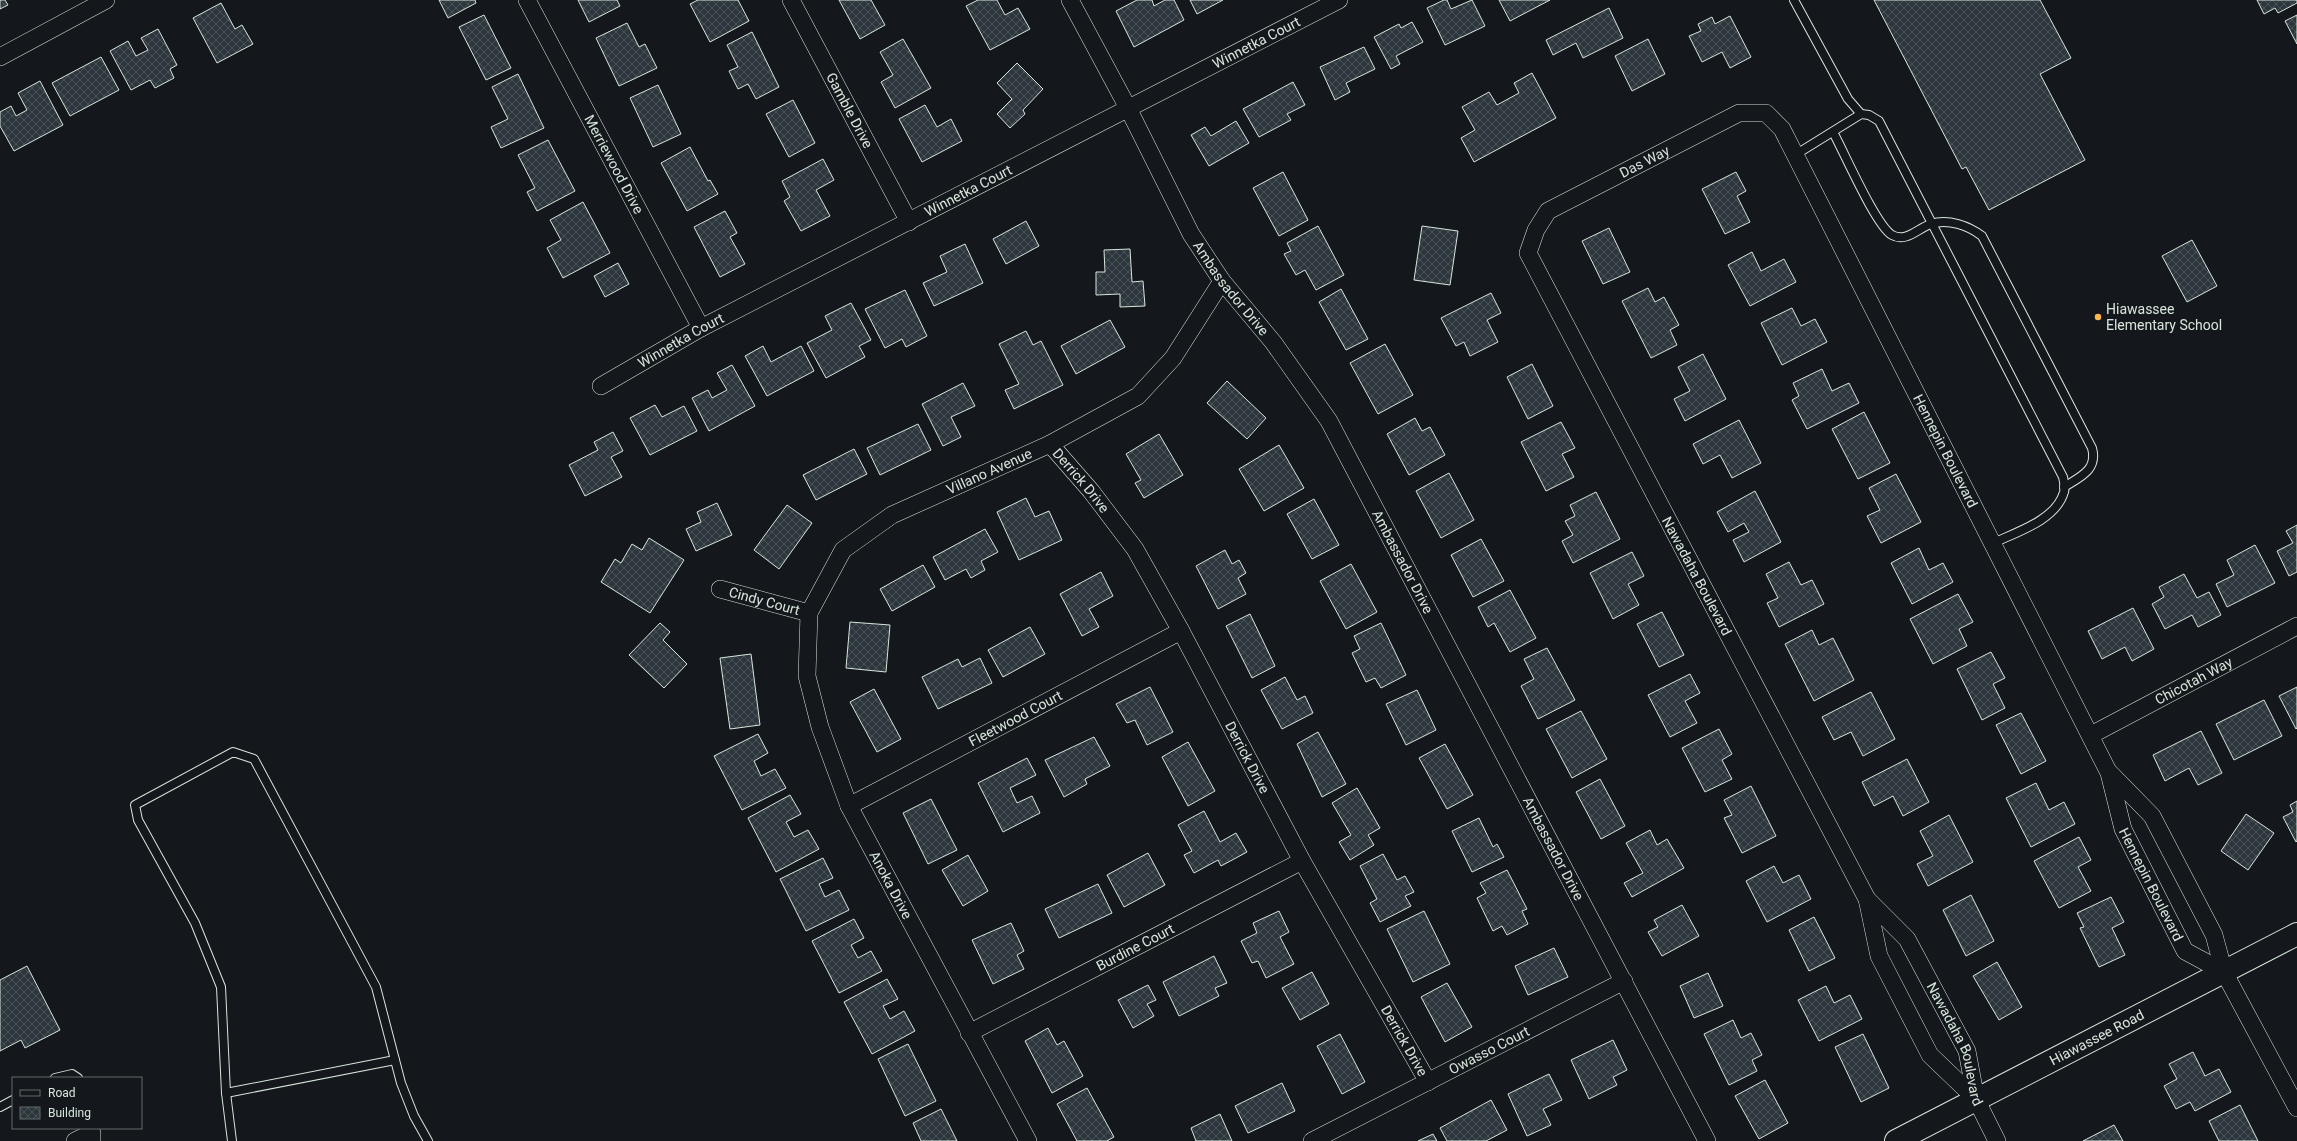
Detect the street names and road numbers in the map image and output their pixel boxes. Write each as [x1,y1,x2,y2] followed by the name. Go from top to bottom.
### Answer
[1210,13,1303,72] street label: Winnetka Court
[823,70,876,151] street label: Gamble Drive
[581,112,647,216] street label: Merriewood Drive
[1617,142,1672,181] street label: Das Way
[922,161,1015,220] street label: Winnetka Court
[1190,238,1272,339] street label: Ambassador Drive
[635,310,727,371] street label: Winnetka Court
[1910,392,1981,510] street label: Hennepin Boulevard
[944,445,1034,497] street label: Villano Avenue
[1050,445,1113,516] street label: Derrick Drive
[1369,507,1437,616] street label: Ambassador Drive
[1659,514,1735,638] street label: Nawadaha Boulevard
[727,584,802,618] street label: Cindy Court
[2152,654,2235,708] street label: Chicotah Way
[966,687,1065,749] street label: Fleetwood Court
[1222,719,1273,796] street label: Derrick Drive
[1520,794,1587,903] street label: Ambassador Drive
[2116,825,2187,944] street label: Hennepin Boulevard
[866,848,916,922] street label: Anoka Drive
[1093,920,1177,974] street label: Burdine Court
[1924,980,1986,1109] street label: Nawadaha Boulevard
[1378,1003,1431,1079] street label: Derrick Drive
[2047,1006,2147,1068] street label: Hiawassee Road
[1446,1023,1532,1077] street label: Owasso Court

